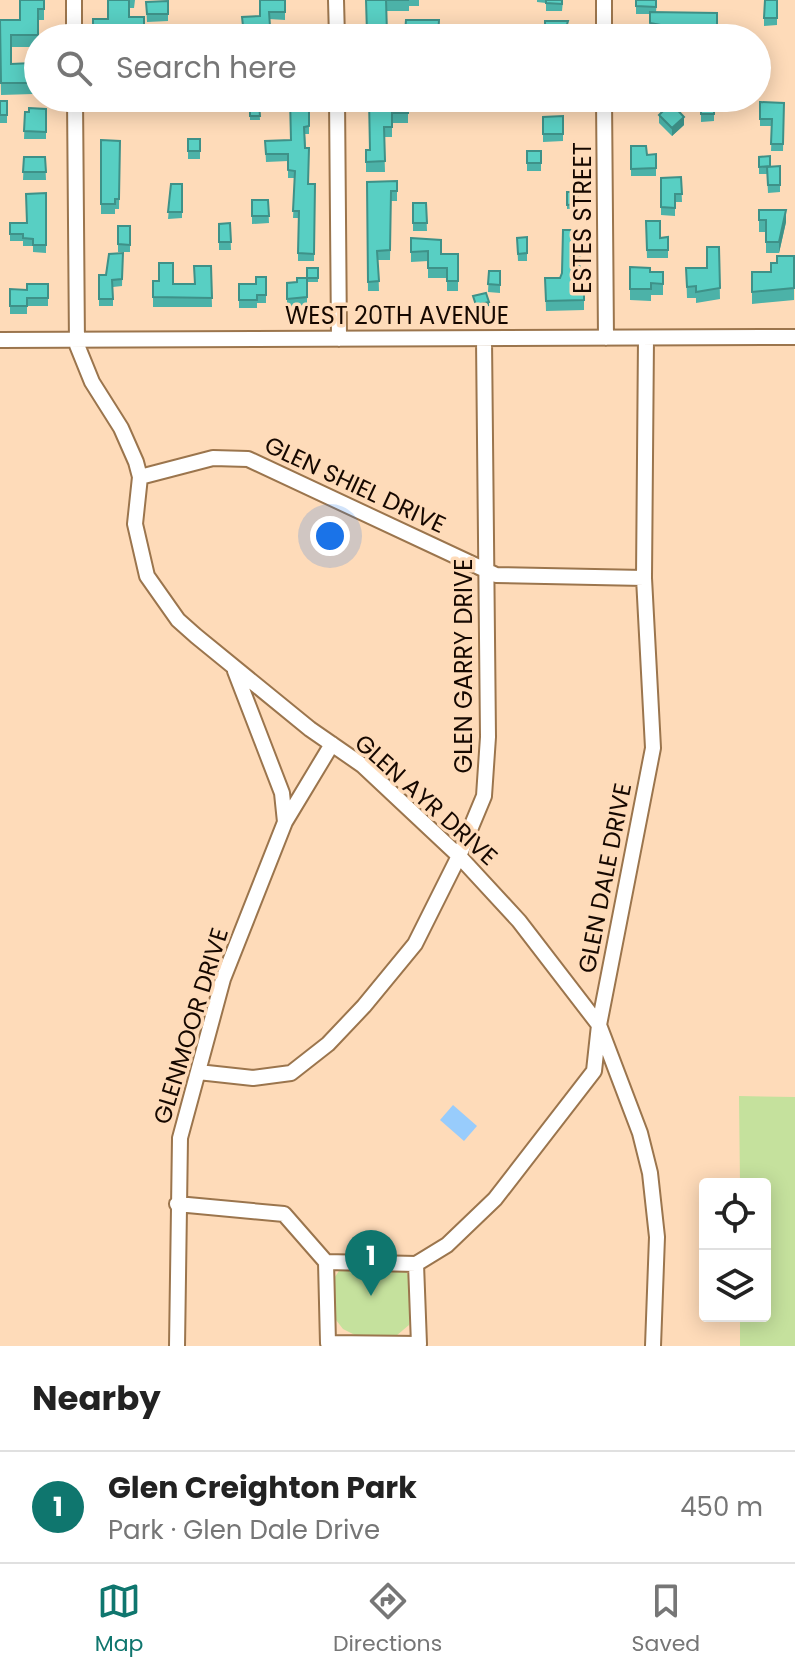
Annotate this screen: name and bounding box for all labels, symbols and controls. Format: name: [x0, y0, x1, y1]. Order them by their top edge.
search box: [24, 24, 771, 112]
icon: search: [52, 46, 96, 90]
text: Search here: [116, 46, 297, 89]
street label: ESTES STREET: [566, 142, 599, 294]
street label: WEST 20TH AVENUE: [285, 299, 509, 332]
street label: GLEN SHIEL DRIVE: [259, 428, 451, 541]
your location: [310, 516, 350, 556]
street label: GLEN GARRY DRIVE: [447, 558, 480, 774]
street label: GLEN AYR DRIVE: [348, 727, 505, 873]
street label: GLEN DALE DRIVE: [570, 780, 639, 976]
street label: GLENMOOR DRIVE: [145, 924, 236, 1128]
map controls: [699, 1178, 771, 1322]
button: locate: [699, 1178, 771, 1250]
pin: 1: [345, 1230, 397, 1296]
button: layers: [699, 1250, 771, 1322]
text: Nearby: [32, 1374, 161, 1422]
text: Glen Creighton Park: [108, 1466, 417, 1509]
text: 1: [53, 1489, 63, 1525]
text: 450 m: [680, 1489, 763, 1525]
text: Park · Glen Dale Drive: [108, 1512, 380, 1548]
tab: Map: [95, 1579, 143, 1660]
tab: Directions: [333, 1579, 442, 1660]
tab: Saved: [632, 1579, 700, 1660]

